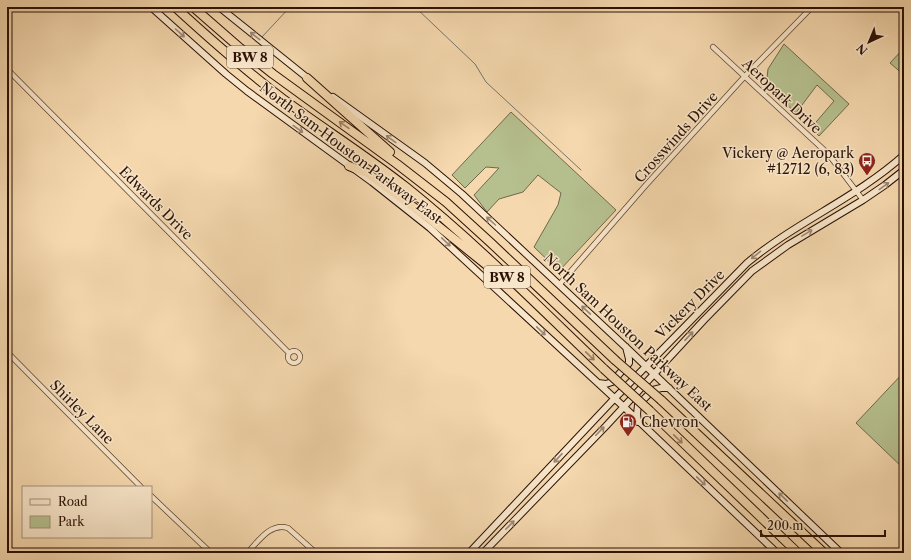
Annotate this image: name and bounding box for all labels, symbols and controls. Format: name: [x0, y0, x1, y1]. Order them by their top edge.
north arrow: [849, 22, 889, 62]
one-way arrow: [175, 28, 185, 37]
one-way arrow: [249, 32, 260, 40]
text: N: [853, 41, 870, 58]
road number: BW 8: [227, 46, 273, 68]
street label: Aeropark Drive: [738, 54, 826, 138]
street label: North Sam Houston Parkway East: [256, 78, 446, 228]
street label: Crosswinds Drive: [630, 88, 722, 186]
one-way arrow: [339, 121, 350, 130]
one-way arrow: [292, 125, 303, 133]
one-way arrow: [386, 134, 397, 143]
place label: Vickery @ Aeropark #12712 (6, 83): [721, 144, 855, 178]
bus stop icon: Vickery @ Aeropark #12712 (6, 83): [857, 151, 877, 176]
street label: Edwards Drive: [115, 162, 197, 244]
one-way arrow: [878, 182, 889, 190]
one-way arrow: [486, 216, 497, 225]
one-way arrow: [801, 229, 813, 237]
one-way arrow: [441, 238, 451, 247]
street label: North Sam Houston Parkway East: [540, 249, 716, 415]
one-way arrow: [751, 251, 761, 260]
road number: BW 8: [484, 266, 530, 288]
street label: Vickery Drive: [651, 266, 728, 343]
one-way arrow: [581, 305, 591, 315]
one-way arrow: [536, 326, 546, 336]
one-way arrow: [684, 331, 693, 341]
one-way arrow: [585, 351, 595, 361]
street label: Shirley Lane: [46, 376, 118, 448]
fuel station icon: Chevron: [618, 412, 638, 437]
place label: Chevron: [641, 413, 699, 431]
one-way arrow: [595, 426, 605, 436]
one-way arrow: [673, 434, 683, 444]
one-way arrow: [554, 452, 563, 463]
one-way arrow: [696, 476, 706, 486]
legend: [22, 486, 152, 538]
one-way arrow: [778, 492, 788, 502]
text: Road: [58, 494, 88, 509]
scale bar: [761, 512, 885, 538]
text: Park: [58, 514, 85, 529]
text: 200 m: [767, 518, 804, 533]
one-way arrow: [505, 520, 515, 530]

